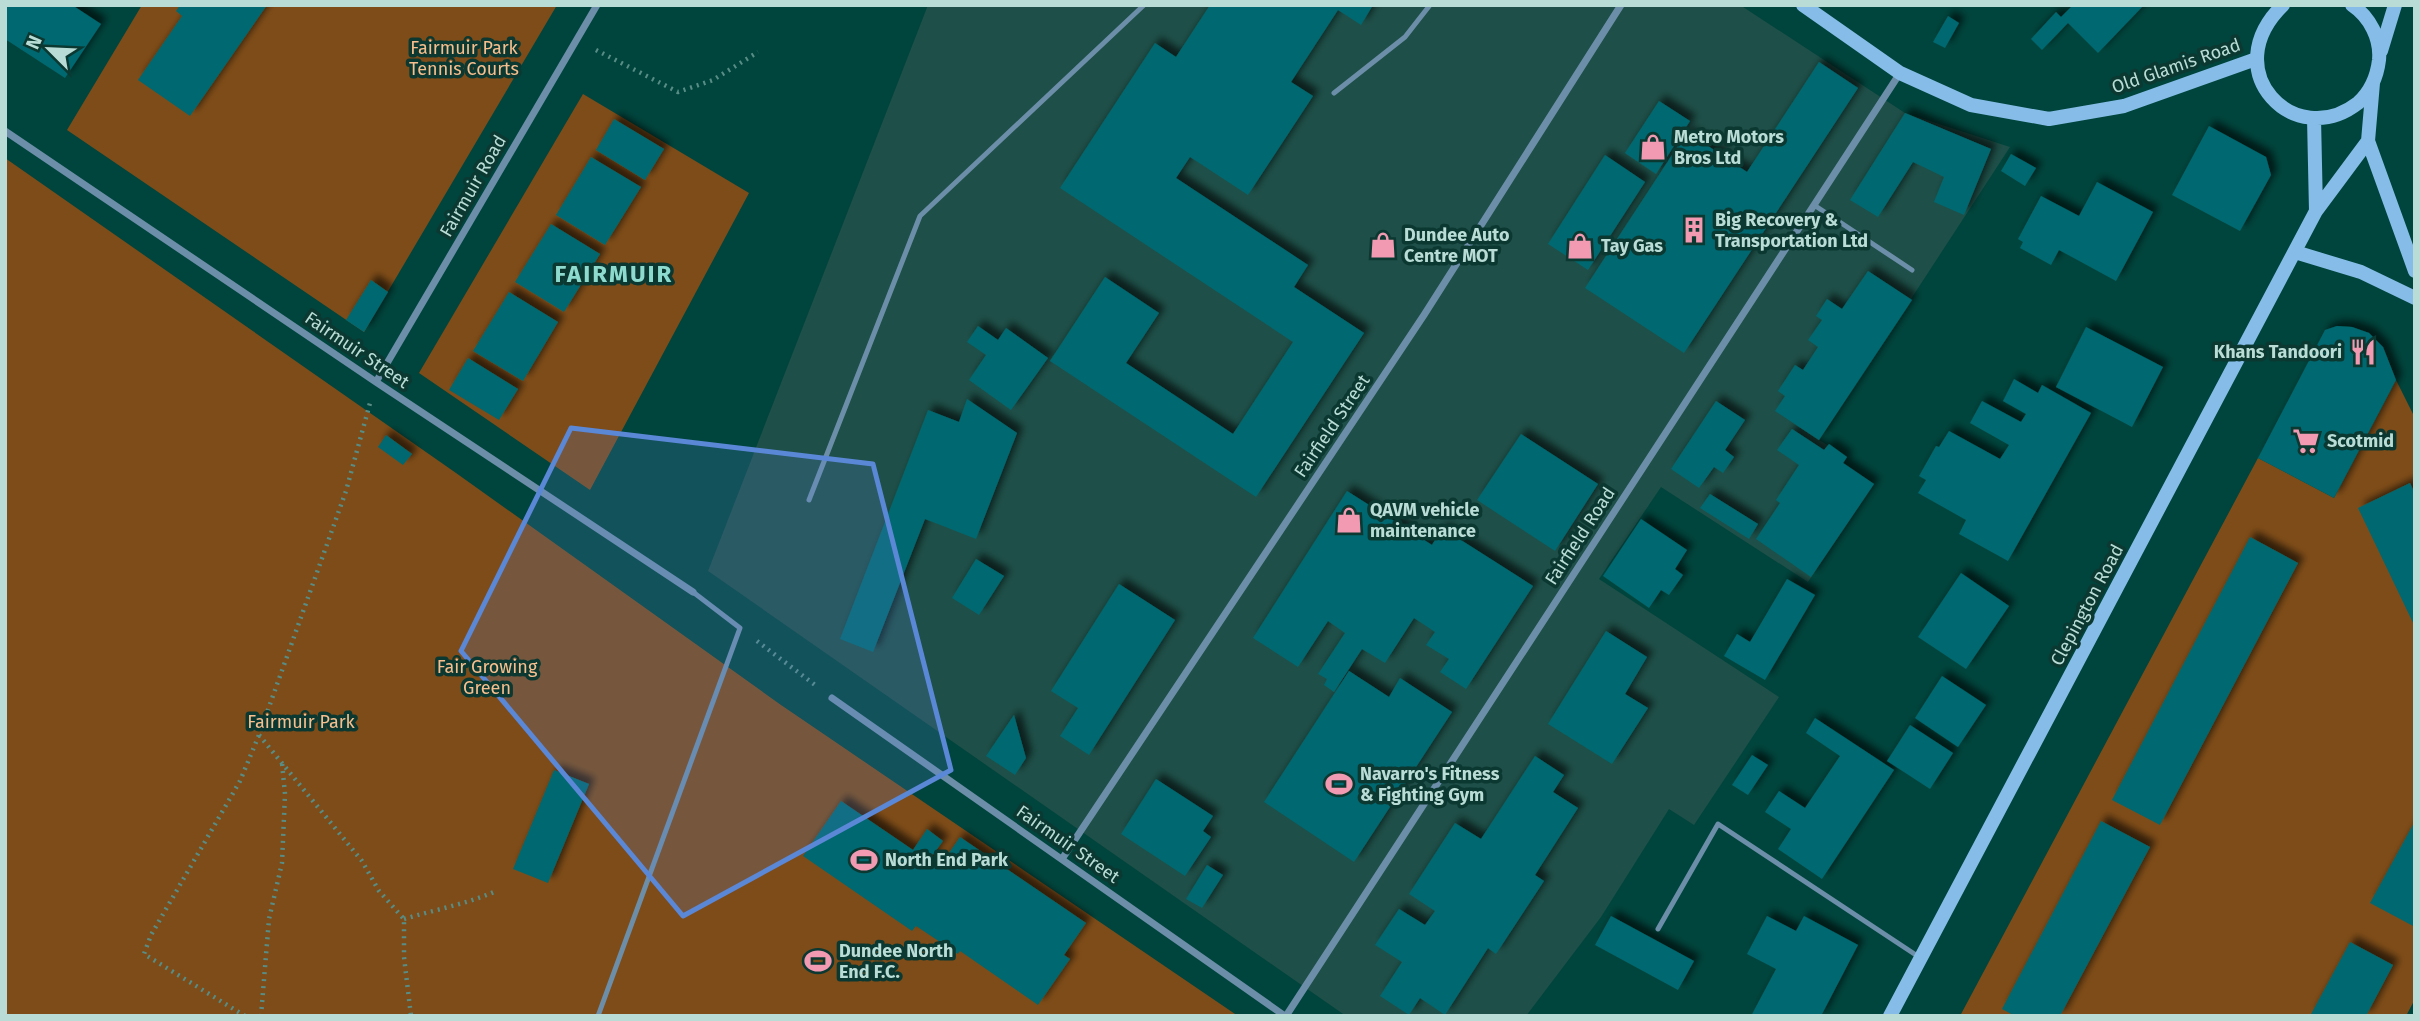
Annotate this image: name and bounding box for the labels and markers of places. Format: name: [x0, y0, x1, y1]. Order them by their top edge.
place label: Metro Motors Bros Ltd: [1674, 126, 1784, 169]
shop icon: Metro Motors Bros Ltd: [1638, 132, 1668, 162]
place label: Big Recovery & Transportation Ltd: [1715, 209, 1868, 252]
building icon: Big Recovery & Transportation Ltd: [1679, 215, 1709, 245]
place label: Dundee Auto Centre MOT: [1404, 224, 1509, 267]
shop icon: Dundee Auto Centre MOT: [1368, 230, 1398, 260]
shop icon: Tay Gas: [1565, 231, 1595, 261]
place label: Tay Gas: [1601, 235, 1663, 257]
restaurant icon: Khans Tandoori: [2348, 337, 2378, 367]
place label: Khans Tandoori: [2214, 341, 2342, 363]
supermarket icon: Scotmid: [2291, 426, 2321, 456]
place label: Scotmid: [2327, 430, 2394, 452]
place label: QAVM vehicle maintenance: [1370, 499, 1479, 542]
shop icon: QAVM vehicle maintenance: [1334, 505, 1364, 535]
place label: Navarro's Fitness & Fighting Gym: [1360, 763, 1500, 806]
sports icon: Navarro's Fitness & Fighting Gym: [1324, 769, 1354, 799]
sports icon: North End Park: [849, 845, 879, 875]
place label: North End Park: [885, 849, 1009, 871]
place label: Dundee North End F.C.: [839, 940, 953, 983]
sports icon: Dundee North End F.C.: [803, 946, 833, 976]

